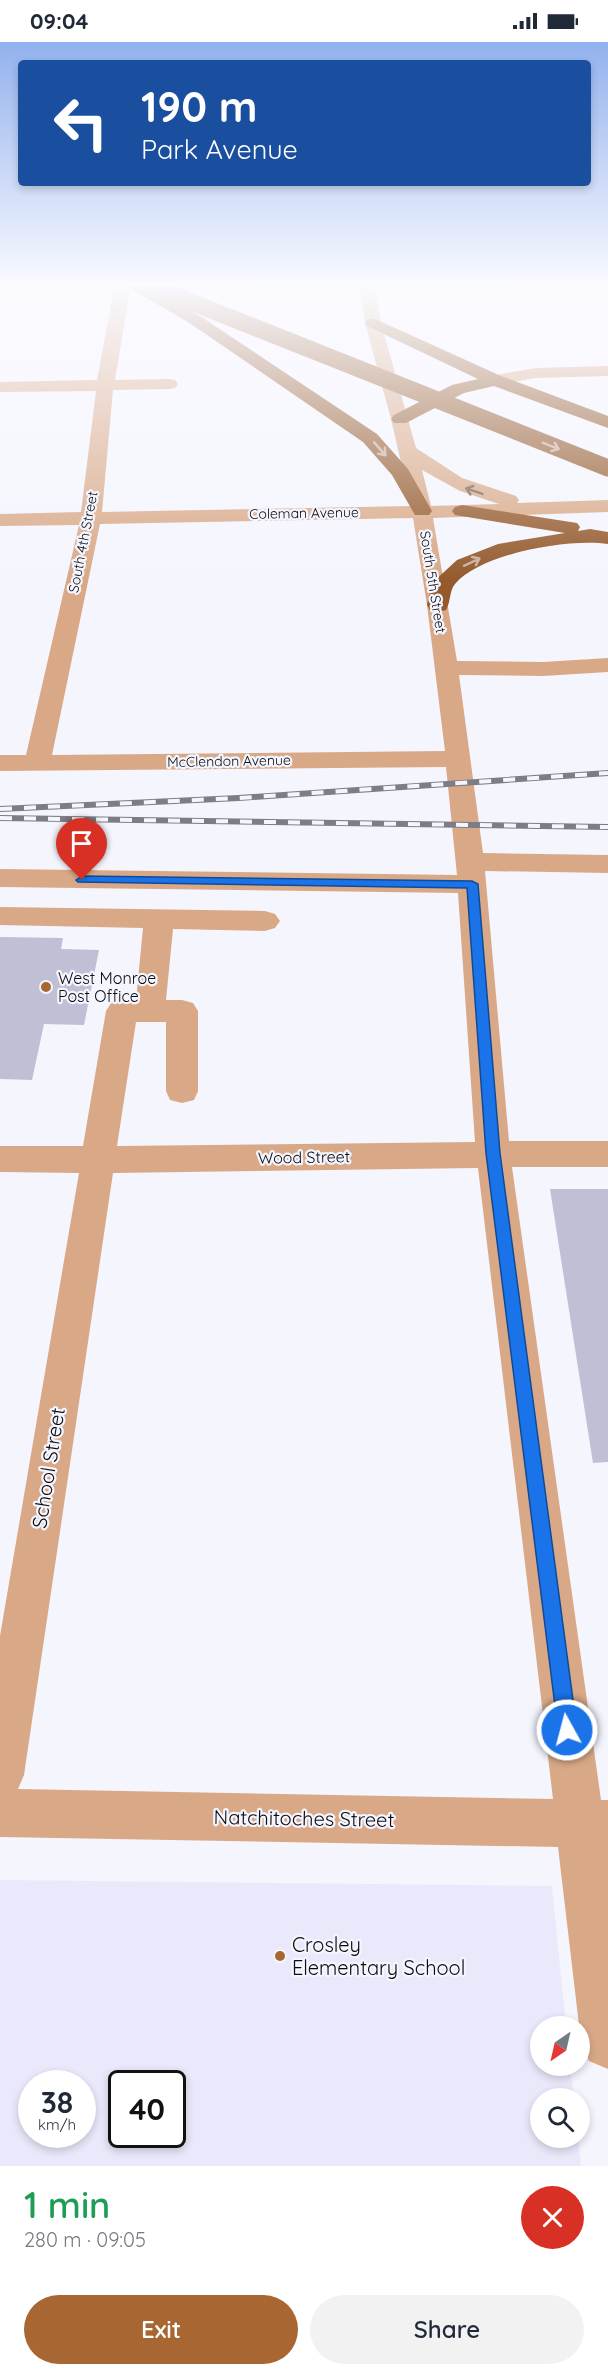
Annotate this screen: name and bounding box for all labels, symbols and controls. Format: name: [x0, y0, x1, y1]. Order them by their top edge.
text: 09:04: [30, 7, 88, 35]
text: 190 m: [141, 80, 257, 133]
icon: left: [42, 84, 120, 162]
text: Park Avenue: [141, 132, 298, 166]
one-way arrow: [373, 441, 387, 456]
one-way arrow: [541, 441, 560, 452]
one-way arrow: [466, 484, 484, 495]
street label: South 4th Street: [64, 490, 102, 594]
street label: Coleman Avenue: [249, 503, 359, 523]
street label: South 5th Street: [416, 530, 450, 635]
one-way arrow: [463, 556, 481, 568]
street label: McClendon Avenue: [167, 751, 291, 771]
pin: [56, 818, 107, 880]
icon: arrive: [65, 827, 98, 860]
place label: West Monroe Post Office: [58, 968, 156, 1006]
marker: West Monroe Post Office: [39, 980, 53, 994]
street label: Wood Street: [258, 1146, 350, 1168]
street label: School Street: [26, 1406, 70, 1530]
position arrow: [535, 1698, 599, 1762]
street label: Natchitoches Street: [213, 1804, 395, 1832]
place label: Crosley Elementary School: [292, 1932, 465, 1980]
marker: Crosley Elementary School: [273, 1949, 287, 1963]
north arrow: [530, 2016, 590, 2076]
map controls: [530, 2016, 590, 2148]
speed limit sign: 40: [108, 2070, 186, 2148]
text: 38: [41, 2083, 73, 2121]
button: search: [530, 2088, 590, 2148]
text: km/h: [38, 2115, 76, 2134]
text: 1 min: [24, 2182, 110, 2227]
button: close: [521, 2186, 584, 2249]
text: 280 m · 09:05: [24, 2227, 146, 2252]
button: Exit: [24, 2295, 298, 2364]
button: Share: [310, 2295, 584, 2364]

